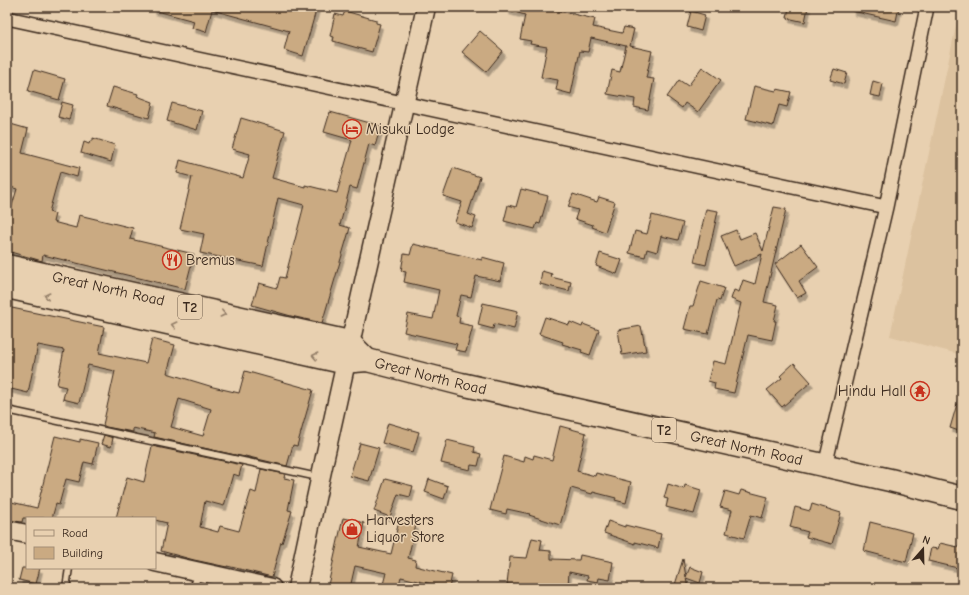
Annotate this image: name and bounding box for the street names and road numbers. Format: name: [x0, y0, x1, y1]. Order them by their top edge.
street label: Great North Road: [51, 267, 166, 310]
road number: T2: [178, 295, 202, 319]
street label: Great North Road: [373, 353, 488, 398]
road number: T2: [652, 418, 676, 442]
street label: Great North Road: [689, 427, 804, 469]

